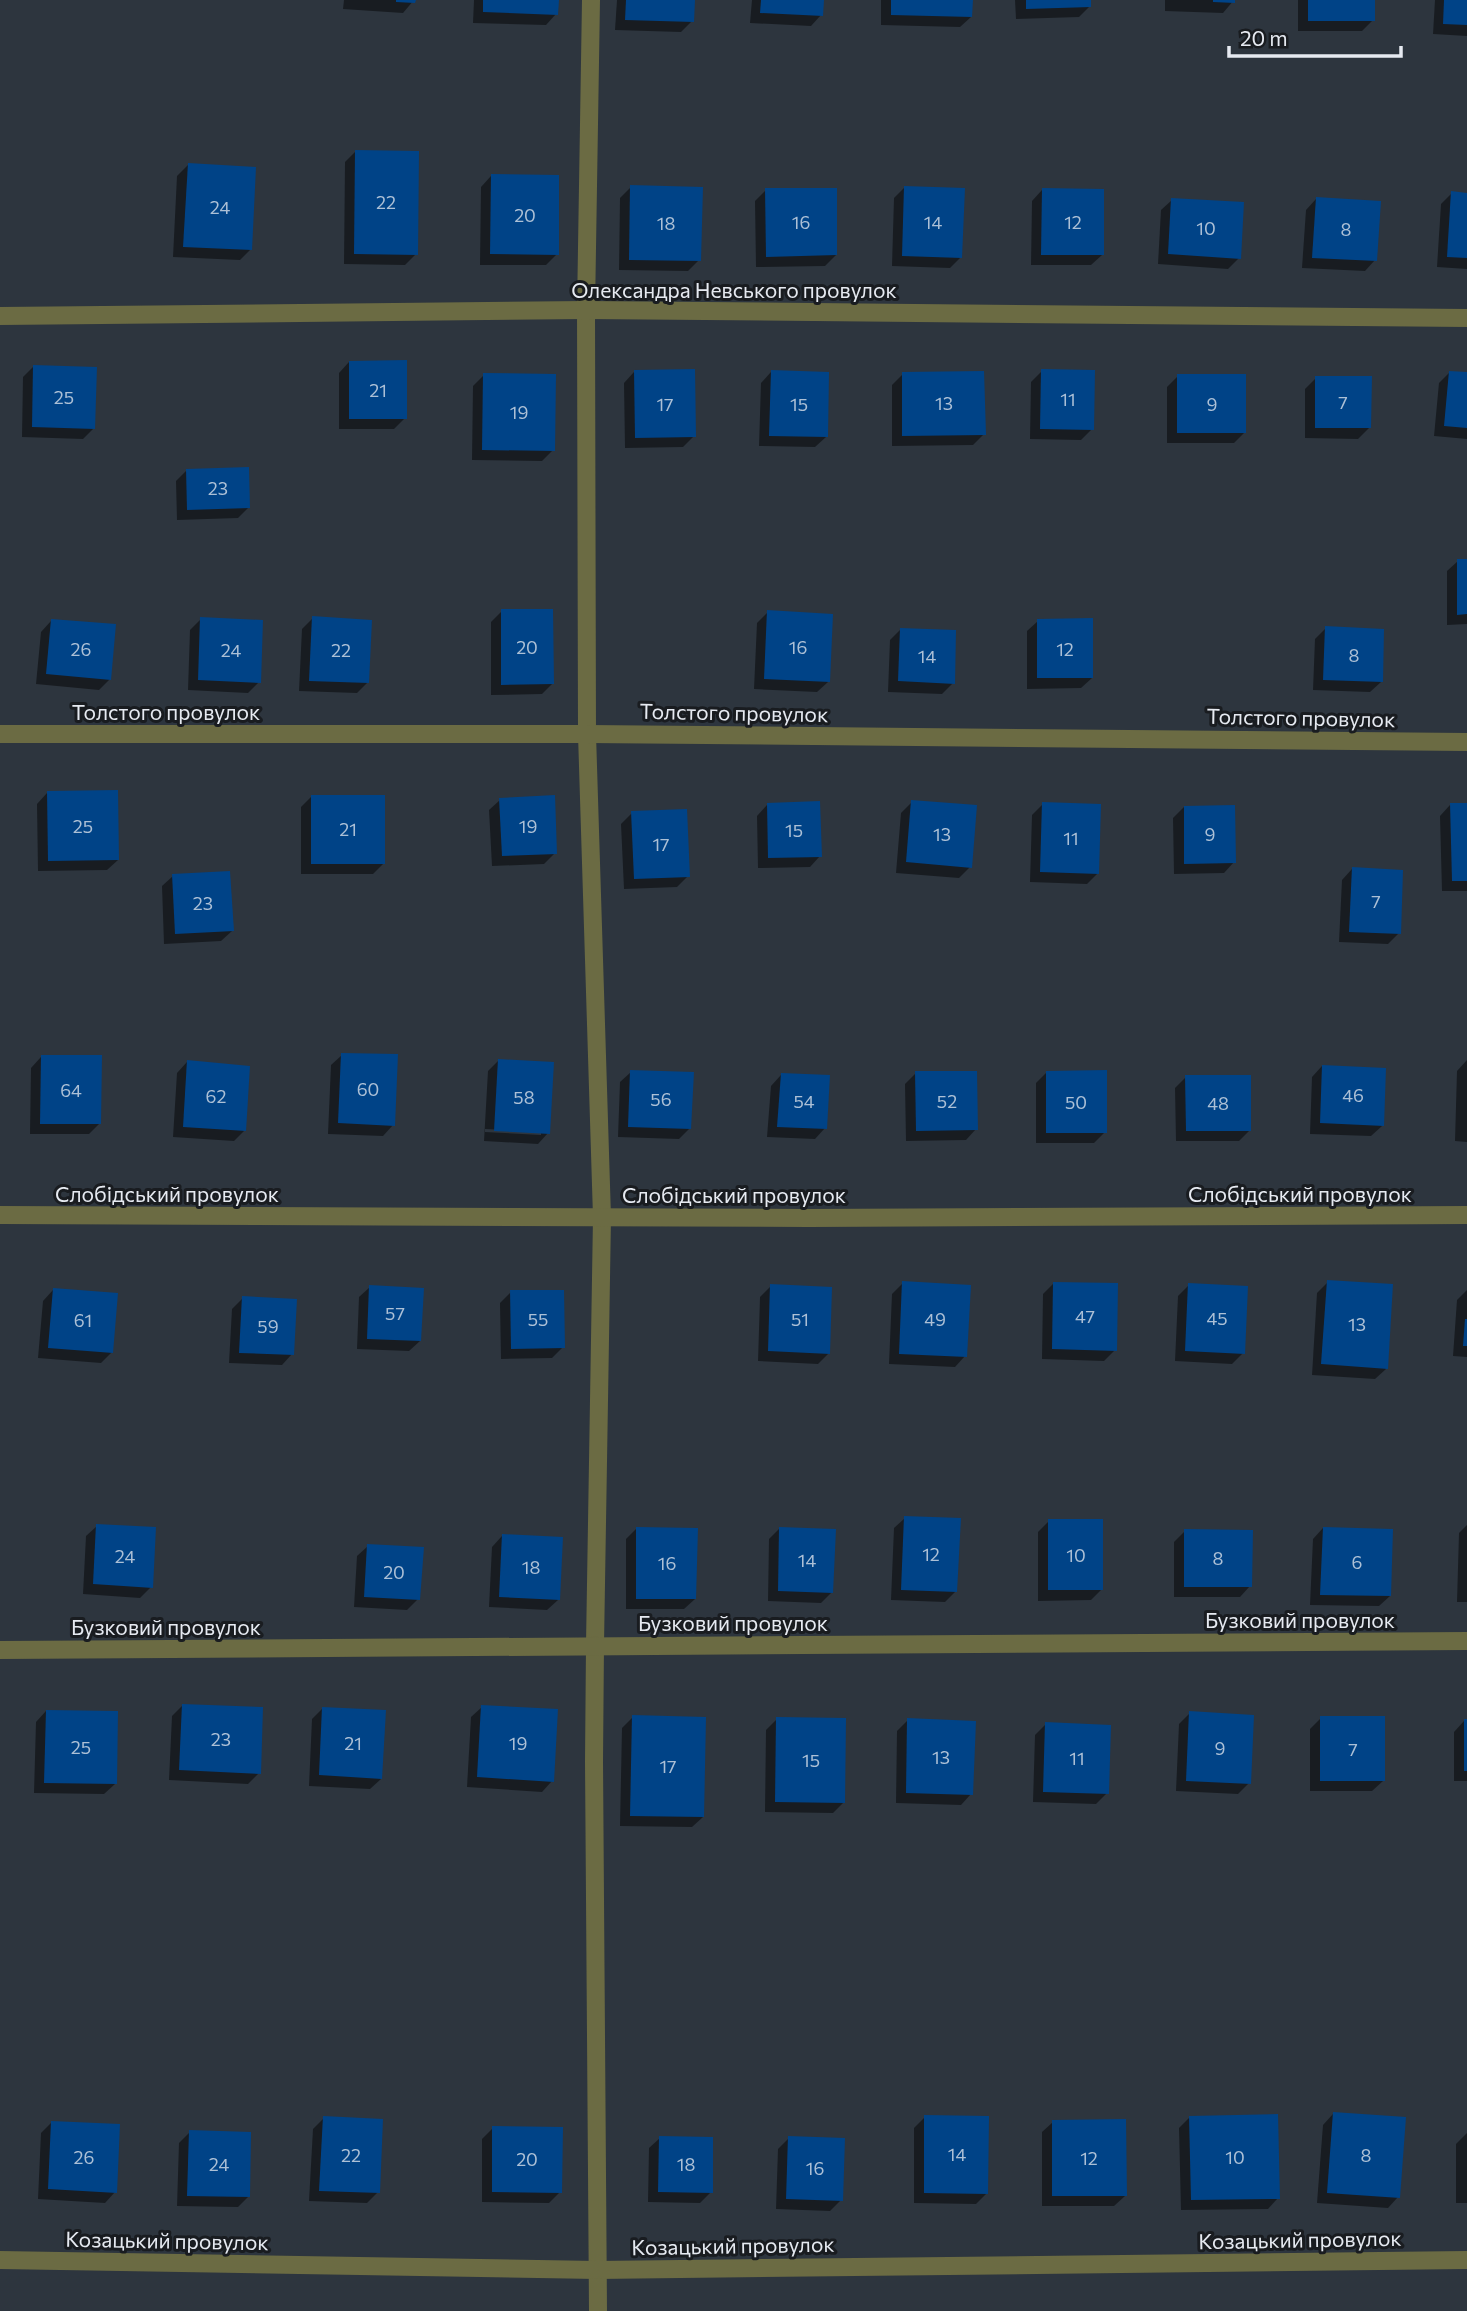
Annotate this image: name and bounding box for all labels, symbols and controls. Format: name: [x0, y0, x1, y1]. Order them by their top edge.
scale bar: [1229, 14, 1400, 58]
text: 20 m: [1240, 25, 1288, 50]
house number: 22: [376, 191, 396, 213]
house number: 24: [210, 196, 230, 218]
house number: 20: [514, 204, 536, 226]
house number: 16: [792, 211, 810, 233]
house number: 14: [924, 211, 942, 233]
house number: 12: [1064, 211, 1082, 233]
house number: 18: [657, 212, 675, 234]
house number: 10: [1196, 217, 1216, 239]
house number: 8: [1341, 218, 1352, 240]
street label: Олександра Невського провулок: [571, 277, 897, 302]
house number: 21: [369, 379, 387, 401]
house number: 25: [54, 386, 74, 408]
house number: 11: [1060, 388, 1076, 410]
house number: 7: [1338, 391, 1348, 413]
house number: 13: [935, 392, 953, 414]
house number: 17: [656, 393, 674, 415]
house number: 15: [790, 393, 808, 415]
house number: 9: [1207, 393, 1217, 415]
house number: 19: [510, 401, 528, 423]
house number: 23: [208, 477, 228, 499]
house number: 20: [516, 636, 538, 658]
house number: 16: [789, 636, 807, 658]
house number: 26: [71, 638, 91, 660]
house number: 12: [1056, 638, 1074, 660]
house number: 24: [221, 639, 241, 661]
house number: 22: [331, 639, 351, 661]
house number: 8: [1349, 644, 1360, 666]
house number: 14: [918, 645, 936, 667]
street label: Толстого провулок: [639, 698, 829, 726]
street label: Толстого провулок: [72, 699, 260, 724]
street label: Толстого провулок: [1206, 703, 1396, 731]
house number: 25: [73, 815, 93, 837]
house number: 19: [519, 815, 537, 837]
house number: 21: [339, 818, 357, 840]
house number: 15: [785, 819, 803, 841]
house number: 13: [933, 823, 951, 845]
house number: 9: [1205, 823, 1215, 845]
house number: 11: [1063, 827, 1079, 849]
house number: 17: [652, 833, 670, 855]
house number: 7: [1371, 890, 1381, 912]
house number: 23: [193, 892, 213, 914]
house number: 60: [357, 1078, 379, 1100]
house number: 64: [60, 1079, 82, 1101]
house number: 46: [1342, 1084, 1364, 1106]
house number: 62: [206, 1085, 226, 1107]
house number: 58: [513, 1086, 535, 1108]
house number: 56: [650, 1088, 672, 1110]
house number: 54: [793, 1090, 815, 1112]
house number: 52: [937, 1090, 957, 1112]
house number: 50: [1065, 1091, 1087, 1113]
house number: 48: [1207, 1092, 1229, 1114]
street label: Слобідський провулок: [55, 1181, 279, 1206]
street label: Слобідський провулок: [1188, 1181, 1412, 1206]
street label: Слобідський провулок: [622, 1182, 846, 1207]
house number: 57: [385, 1302, 405, 1324]
house number: 47: [1075, 1305, 1095, 1327]
house number: 45: [1206, 1307, 1228, 1329]
house number: 55: [528, 1308, 548, 1330]
house number: 51: [791, 1308, 809, 1330]
house number: 49: [924, 1308, 946, 1330]
house number: 61: [74, 1309, 92, 1331]
house number: 13: [1348, 1313, 1366, 1335]
house number: 59: [257, 1315, 279, 1337]
house number: 12: [922, 1543, 940, 1565]
house number: 10: [1066, 1544, 1086, 1566]
house number: 24: [115, 1545, 135, 1567]
house number: 8: [1213, 1547, 1224, 1569]
house number: 14: [798, 1549, 816, 1571]
house number: 6: [1352, 1551, 1362, 1573]
house number: 16: [658, 1552, 676, 1574]
house number: 18: [522, 1556, 540, 1578]
house number: 20: [383, 1561, 405, 1583]
street label: Бузковий провулок: [1205, 1607, 1395, 1632]
street label: Бузковий провулок: [638, 1610, 828, 1635]
street label: Бузковий провулок: [71, 1614, 261, 1639]
house number: 23: [211, 1728, 231, 1750]
house number: 21: [344, 1732, 362, 1754]
house number: 19: [509, 1732, 527, 1754]
house number: 25: [71, 1736, 91, 1758]
house number: 9: [1215, 1737, 1225, 1759]
house number: 7: [1348, 1738, 1358, 1760]
house number: 13: [932, 1746, 950, 1768]
house number: 11: [1069, 1747, 1085, 1769]
house number: 15: [802, 1749, 820, 1771]
house number: 17: [659, 1755, 677, 1777]
house number: 14: [948, 2143, 966, 2165]
house number: 22: [341, 2144, 361, 2166]
house number: 8: [1361, 2144, 1372, 2166]
house number: 26: [74, 2146, 94, 2168]
house number: 10: [1225, 2146, 1245, 2168]
house number: 12: [1080, 2147, 1098, 2169]
house number: 20: [516, 2148, 538, 2170]
house number: 24: [209, 2153, 229, 2175]
house number: 18: [677, 2153, 695, 2175]
house number: 16: [806, 2157, 824, 2179]
street label: Козацький провулок: [1198, 2225, 1402, 2253]
street label: Козацький провулок: [65, 2226, 269, 2254]
street label: Козацький провулок: [631, 2231, 835, 2259]

